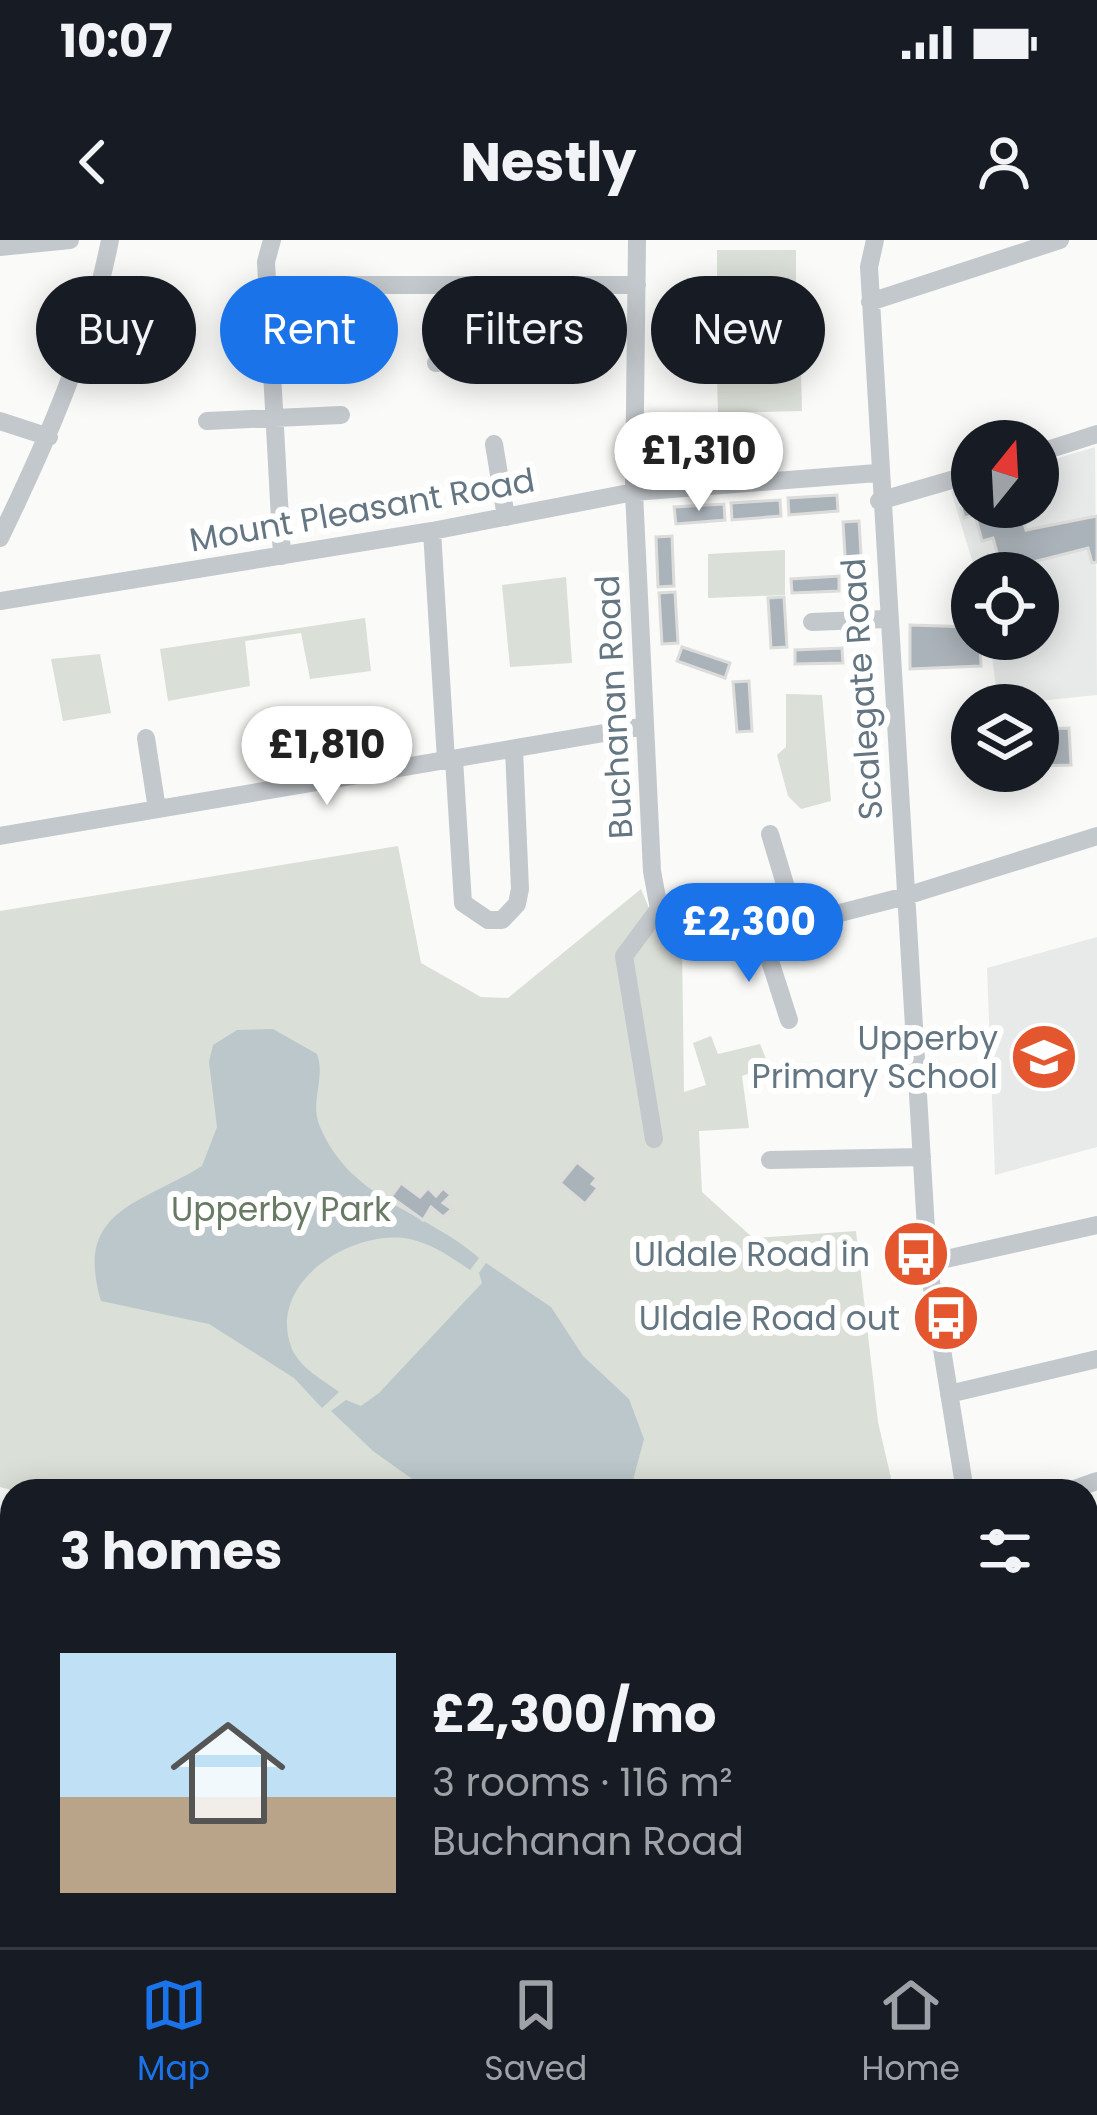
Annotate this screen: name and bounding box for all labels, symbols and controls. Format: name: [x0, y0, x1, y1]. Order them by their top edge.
text: 10:07: [60, 10, 172, 73]
text: Nestly: [461, 124, 637, 200]
icon: back: [60, 129, 126, 195]
icon: person: [971, 129, 1037, 195]
chip: Buy: [36, 276, 196, 384]
chip: Rent: [220, 276, 398, 384]
chip: Filters: [422, 276, 627, 384]
chip: New: [651, 276, 825, 384]
pin: £1,310: [601, 412, 797, 514]
north arrow: [951, 420, 1059, 528]
map controls: [951, 420, 1059, 792]
text: £1,310: [641, 423, 757, 478]
street label: Mount Pleasant Road: [186, 456, 538, 564]
button: locate: [951, 552, 1059, 660]
street label: Scalegate Road: [829, 557, 895, 821]
street label: Buchanan Road: [584, 574, 644, 840]
button: layers: [951, 684, 1059, 792]
pin: £1,810: [229, 706, 425, 808]
text: £1,810: [268, 717, 386, 772]
pin: £2,300: [651, 883, 847, 985]
text: £2,300: [682, 894, 816, 949]
place label: Upperby Primary School: [752, 1015, 998, 1100]
school or university icon: Upperby Primary School: [1009, 1022, 1079, 1092]
park label: Upperby Park: [171, 1186, 391, 1233]
bus stop icon: Uldale Road in: [881, 1219, 951, 1289]
place label: Uldale Road in: [634, 1231, 870, 1278]
bus stop icon: Uldale Road out: [911, 1283, 981, 1353]
place label: Uldale Road out: [639, 1295, 900, 1342]
text: 3 homes: [60, 1515, 282, 1587]
icon: filters: [972, 1518, 1038, 1584]
text: £2,300/mo: [432, 1678, 717, 1750]
icon: home: [156, 1701, 300, 1845]
text: 3 rooms · 116 m²: [432, 1755, 733, 1810]
text: Buchanan Road: [432, 1814, 744, 1869]
tab: Map: [137, 1972, 210, 2094]
tab: Saved: [484, 1972, 587, 2094]
tab: Home: [861, 1972, 960, 2094]

